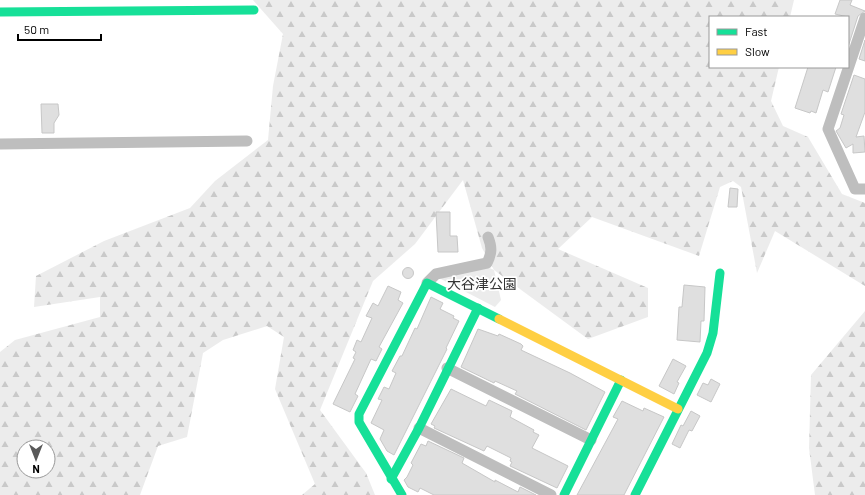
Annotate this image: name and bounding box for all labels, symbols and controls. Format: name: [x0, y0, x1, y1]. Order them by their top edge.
scale bar: [18, 16, 101, 42]
legend: [709, 16, 849, 68]
text: 50 m: [24, 22, 49, 36]
text: Fast: [745, 24, 768, 38]
text: Slow: [745, 44, 770, 58]
park label: 大谷津公園: [447, 275, 517, 292]
north arrow: [16, 439, 56, 479]
text: N: [32, 463, 40, 476]

